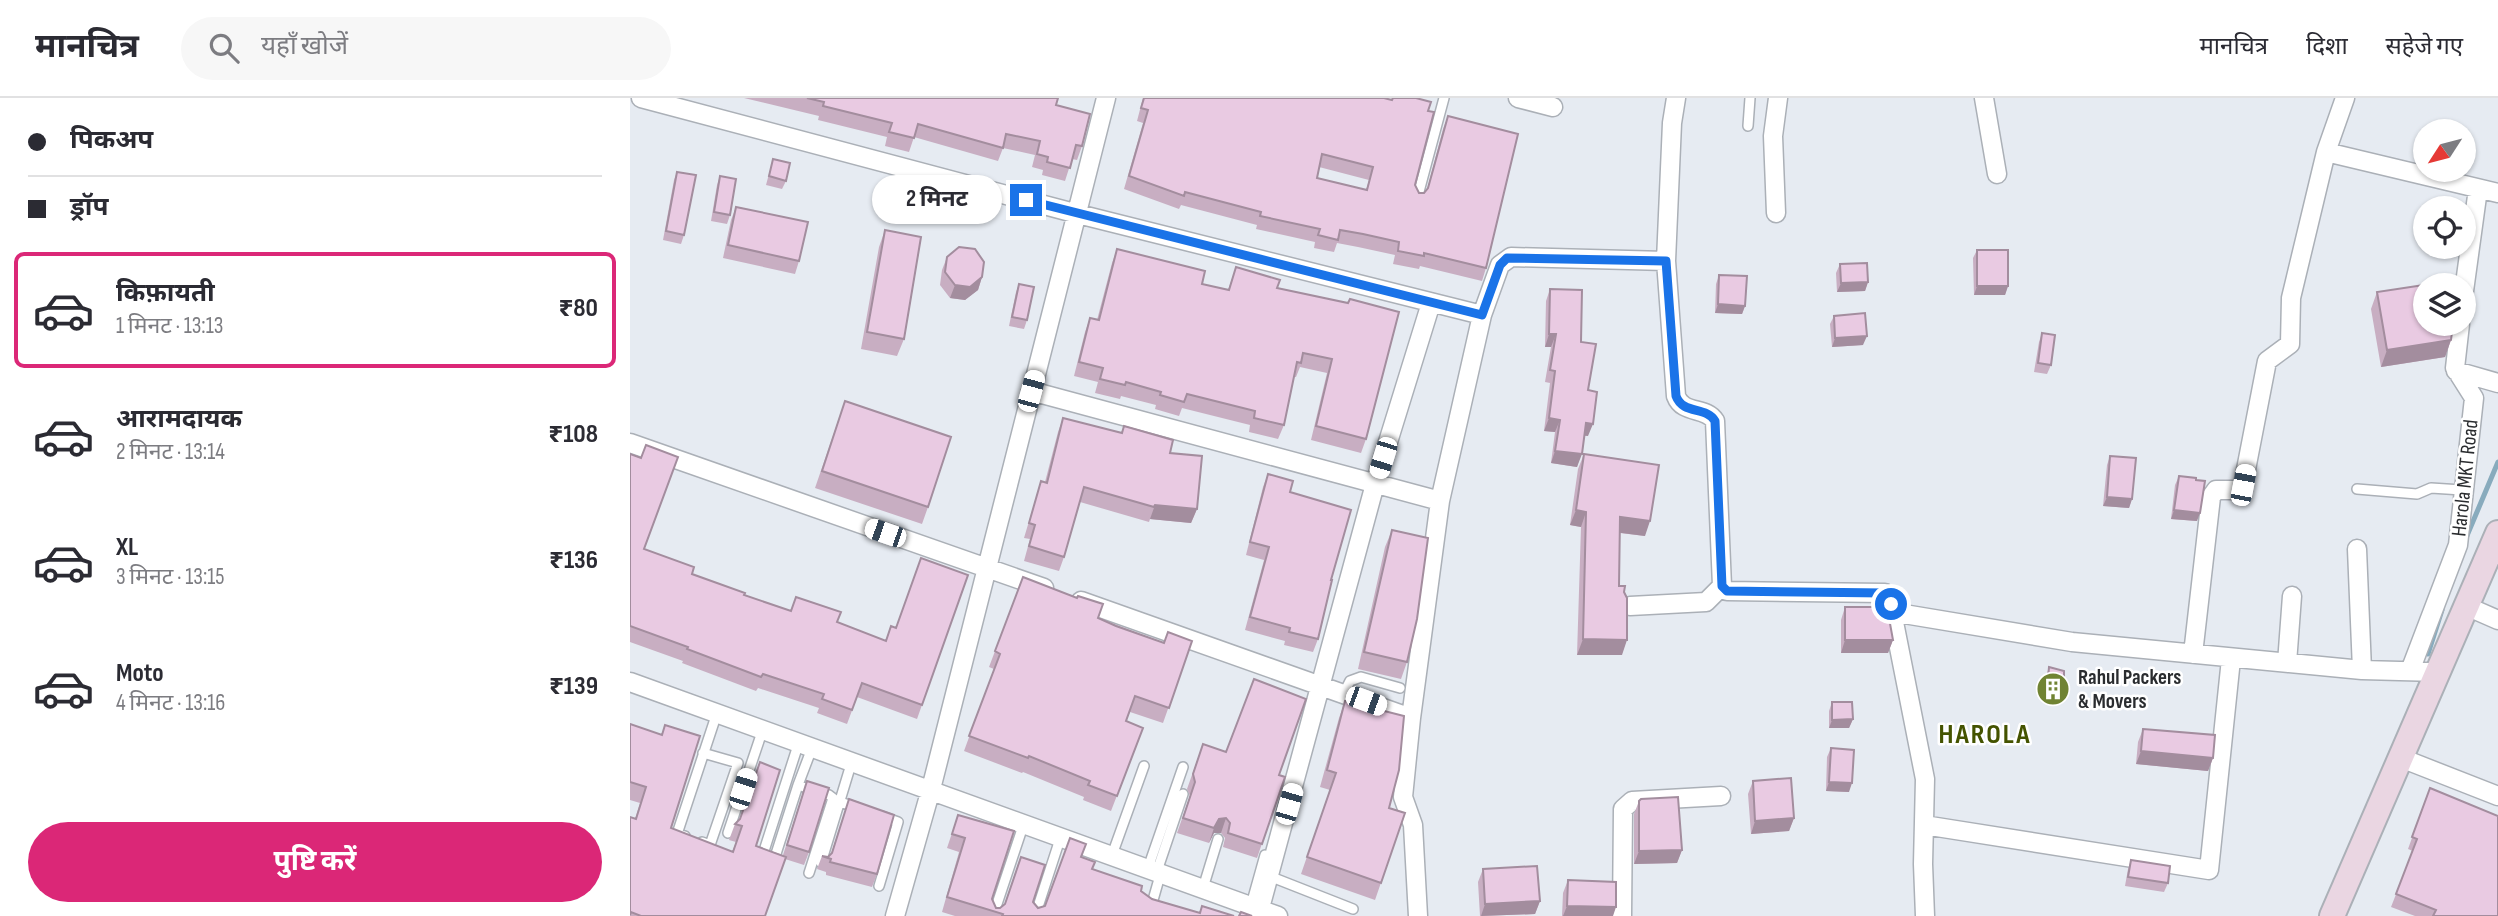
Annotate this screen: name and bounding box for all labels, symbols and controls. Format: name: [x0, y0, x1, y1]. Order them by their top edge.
search box: [181, 17, 671, 80]
text: मानचित्र: [35, 27, 139, 67]
icon: search: [205, 29, 243, 67]
text: यहाँ खोजें: [261, 31, 348, 62]
text: मानचित्र: [2200, 32, 2268, 61]
text: दिशा: [2306, 32, 2348, 61]
text: सहेजे गए: [2386, 32, 2463, 61]
north arrow: [2413, 119, 2476, 182]
map controls: [2413, 119, 2476, 336]
text: पिकअप: [70, 125, 153, 156]
callout: 2 मिनट: [872, 176, 1002, 224]
route end: [1010, 184, 1042, 216]
text: 2 मिनट: [906, 185, 968, 213]
text: ड्रॉप: [70, 192, 108, 223]
button: locate: [2413, 196, 2476, 259]
button: layers: [2413, 273, 2476, 336]
text: किफ़ायती: [116, 278, 215, 309]
icon: car: [32, 279, 95, 342]
text: ₹80: [558, 293, 598, 324]
text: 1 मिनट · 13:13: [116, 312, 223, 340]
car: [1016, 368, 1047, 414]
text: आरामदायक: [116, 404, 242, 435]
icon: car: [32, 405, 95, 468]
street label: Harola MKT Road: [2446, 418, 2484, 538]
text: ₹108: [548, 419, 598, 450]
car: [1367, 435, 1400, 481]
text: 2 मिनट · 13:14: [116, 438, 225, 466]
car: [2229, 462, 2258, 508]
car: [862, 516, 909, 550]
icon: car: [32, 531, 95, 594]
text: XL: [116, 532, 138, 563]
text: ₹136: [549, 545, 598, 576]
text: 3 मिनट · 13:15: [116, 563, 225, 591]
route start: [1875, 588, 1907, 620]
icon: car: [32, 657, 95, 720]
text: Moto: [116, 658, 164, 689]
place label: Rahul Packers & Movers: [2078, 665, 2181, 714]
building icon: Rahul Packers & Movers: [2034, 670, 2072, 708]
text: ₹139: [549, 671, 598, 702]
car: [1343, 684, 1390, 718]
text: 4 मिनट · 13:16: [116, 689, 225, 717]
district label: HAROLA: [1939, 718, 2031, 751]
car: [727, 766, 760, 812]
car: [1274, 781, 1305, 827]
button: पुष्टि करें: [28, 822, 602, 902]

